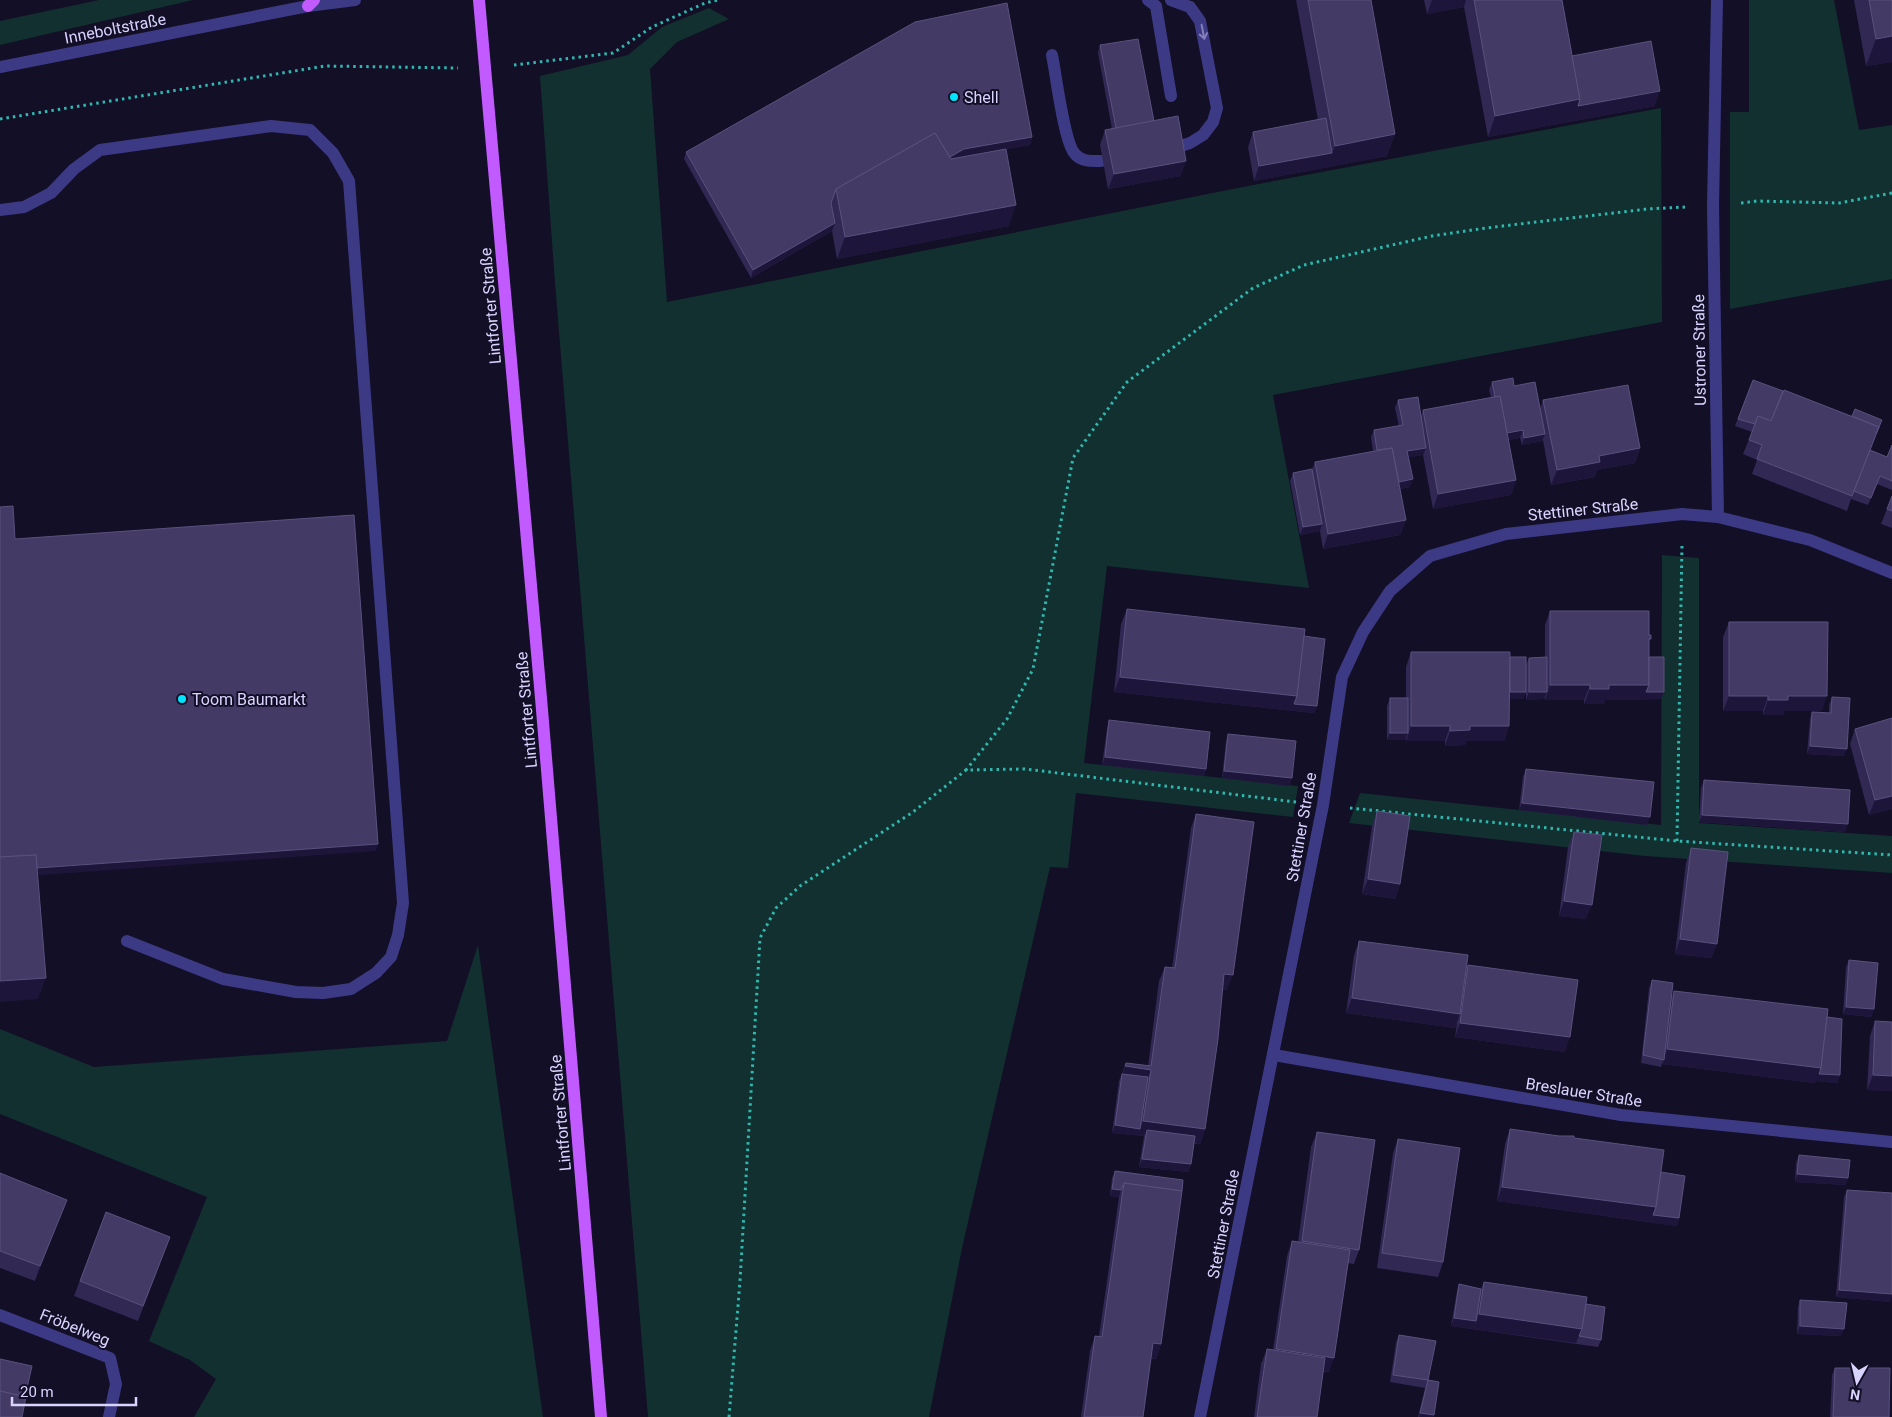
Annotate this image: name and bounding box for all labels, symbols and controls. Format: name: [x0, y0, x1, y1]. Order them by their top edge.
street label: Inneboltstraße: [63, 9, 167, 48]
one-way arrow: [1198, 24, 1208, 40]
place label: Shell: [964, 88, 999, 107]
marker: Shell: [948, 91, 960, 103]
street label: Lintforter Straße: [476, 247, 505, 365]
street label: Ustroner Straße: [1689, 294, 1710, 406]
street label: Stettiner Straße: [1527, 494, 1639, 525]
street label: Lintforter Straße: [512, 651, 541, 769]
place label: Toom Baumarkt: [192, 690, 306, 709]
marker: Toom Baumarkt: [176, 693, 188, 705]
street label: Stettiner Straße: [1283, 771, 1320, 883]
street label: Lintforter Straße: [546, 1054, 575, 1172]
street label: Breslauer Straße: [1524, 1074, 1644, 1111]
street label: Stettiner Straße: [1204, 1168, 1243, 1280]
street label: Fröbelweg: [37, 1305, 113, 1350]
north arrow: [1832, 1357, 1882, 1407]
scale bar: [12, 1374, 136, 1406]
text: 20 m: [20, 1383, 54, 1401]
text: N: [1849, 1386, 1861, 1403]

